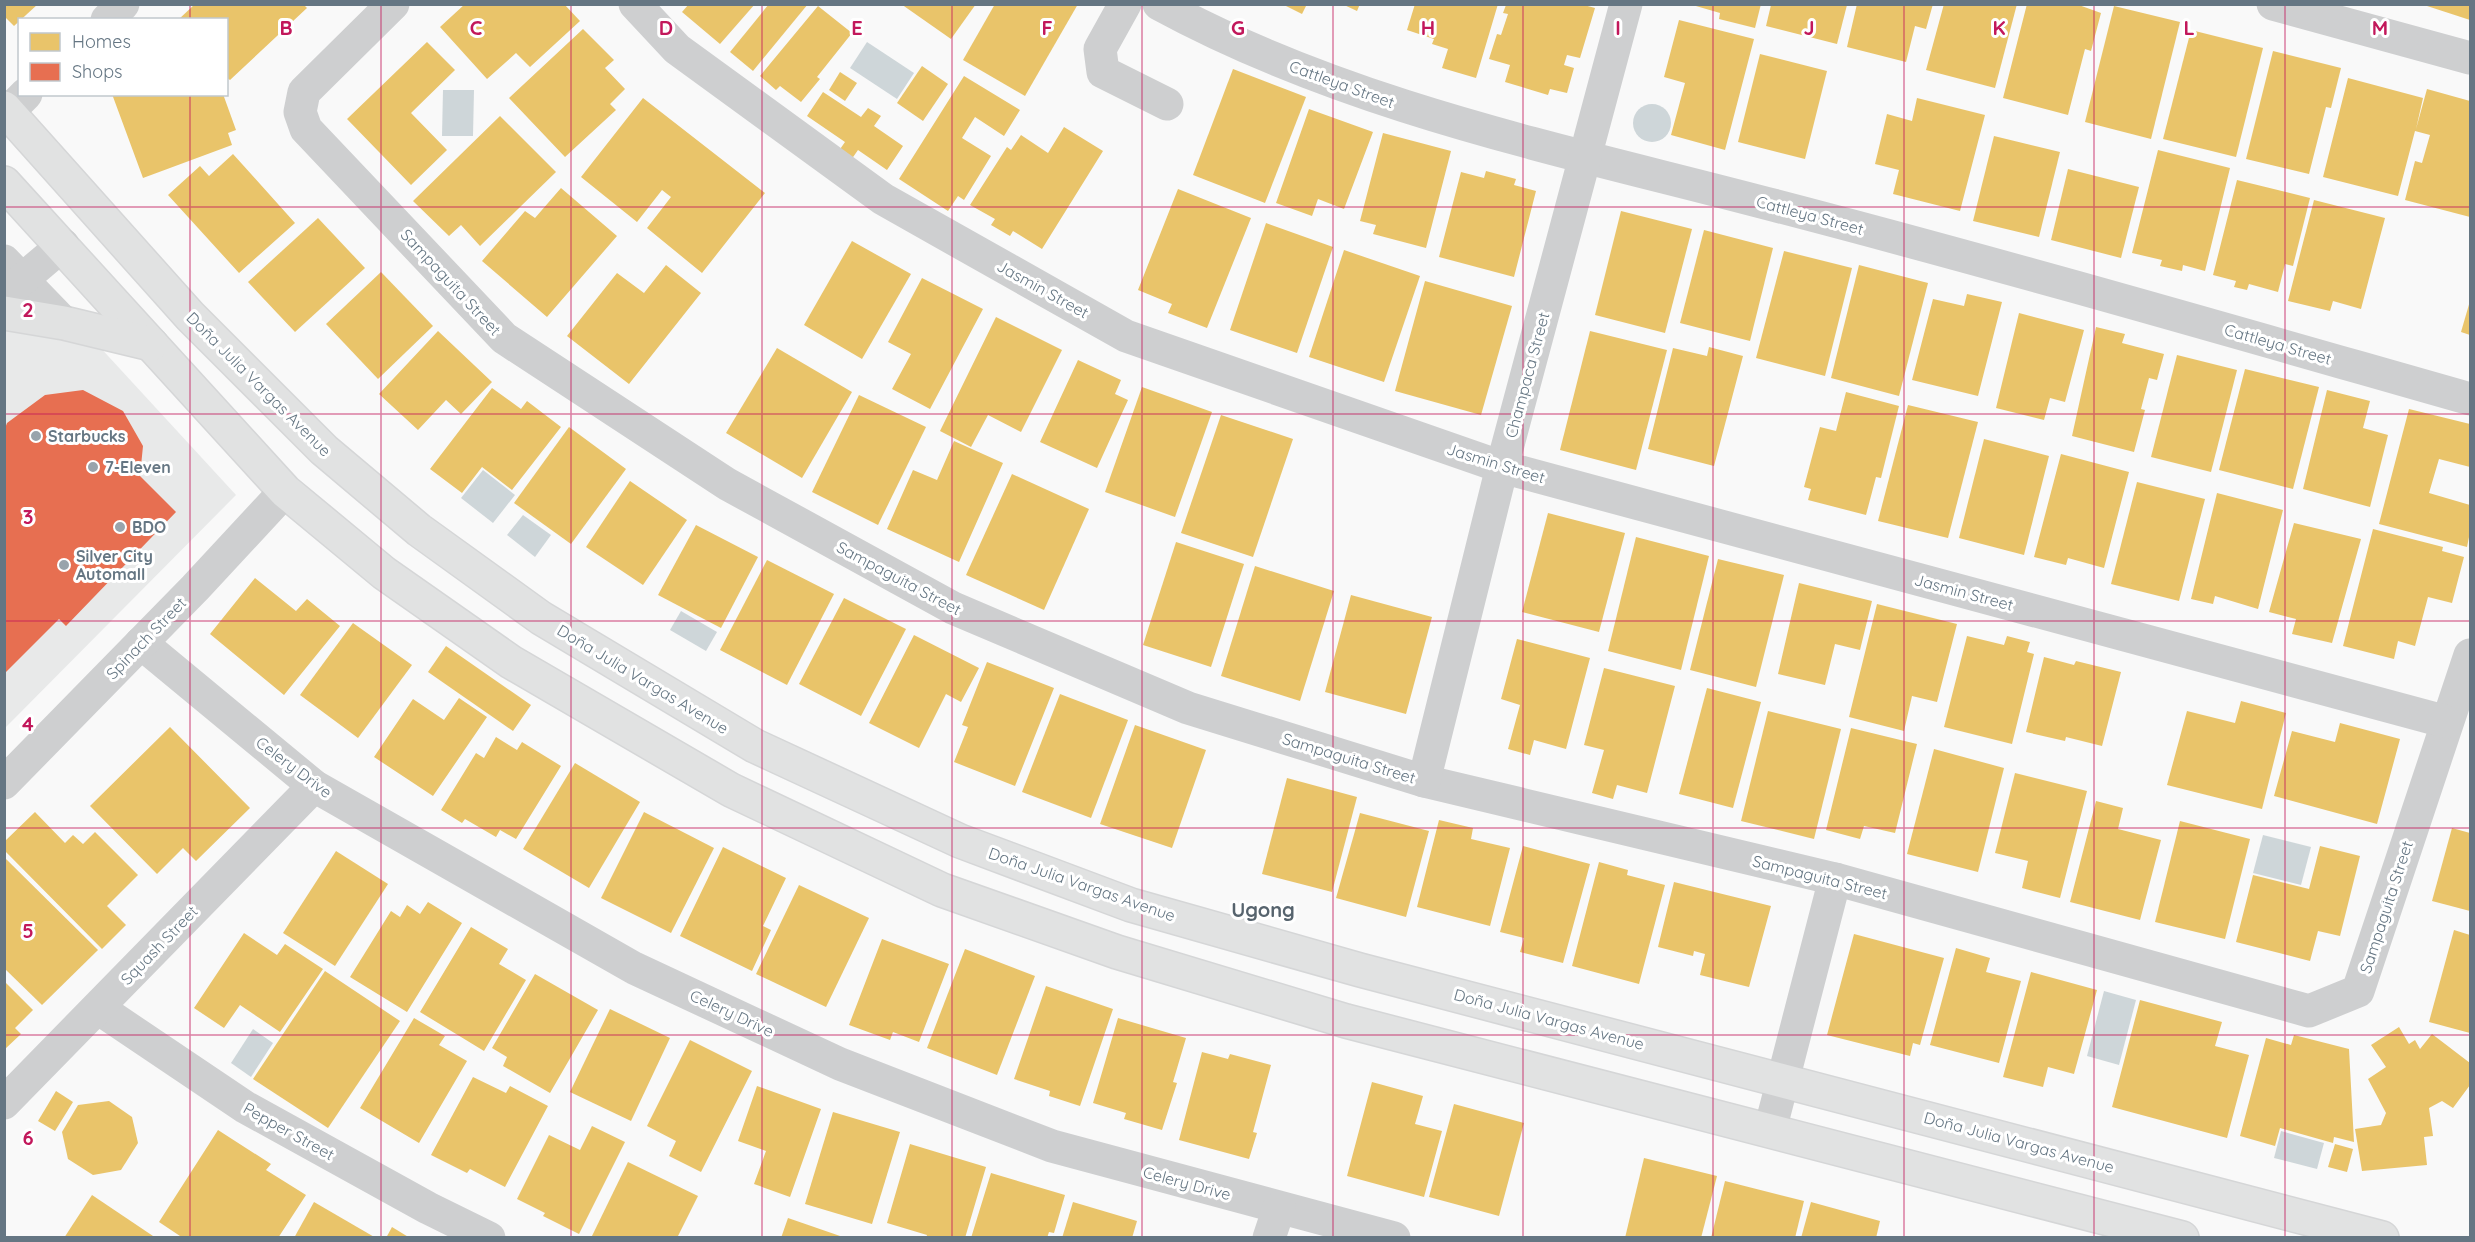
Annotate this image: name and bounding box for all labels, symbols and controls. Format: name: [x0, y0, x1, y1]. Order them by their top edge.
text: B: [279, 15, 293, 40]
text: C: [470, 15, 483, 40]
text: D: [659, 15, 673, 40]
text: E: [851, 15, 863, 40]
text: F: [1041, 15, 1053, 40]
text: G: [1231, 15, 1245, 40]
text: H: [1421, 15, 1435, 40]
text: I: [1615, 15, 1621, 40]
text: J: [1803, 15, 1815, 40]
text: K: [1992, 15, 2006, 40]
text: L: [2183, 15, 2195, 40]
text: M: [2372, 15, 2388, 40]
legend: [18, 18, 228, 96]
text: Homes: [72, 30, 131, 53]
street label: Cattleya Street: [1287, 56, 1397, 112]
text: Shops: [72, 60, 123, 83]
street label: Cattleya Street: [1754, 191, 1866, 239]
street label: Sampaguita Street: [397, 225, 505, 339]
street label: Jasmin Street: [994, 256, 1092, 322]
text: 2: [22, 297, 34, 322]
street label: Doña Julia Vargas Avenue: [183, 308, 335, 460]
street label: Champaca Street: [1501, 310, 1553, 440]
street label: Cattleya Street: [2222, 319, 2334, 369]
place label: Starbucks: [48, 426, 126, 446]
marker: Starbucks: [29, 429, 43, 443]
street label: Jasmin Street: [1444, 439, 1548, 487]
place label: 7-Eleven: [105, 457, 171, 477]
marker: 7-Eleven: [86, 460, 100, 474]
text: 3: [23, 504, 33, 529]
place label: BDO: [132, 517, 166, 537]
marker: BDO: [113, 520, 127, 534]
street label: Sampaguita Street: [833, 537, 965, 619]
place label: Silver City Automall: [76, 546, 153, 584]
marker: Silver City Automall: [57, 558, 71, 572]
street label: Jasmin Street: [1912, 569, 2016, 615]
street label: Spinach Street: [102, 593, 190, 683]
street label: Doña Julia Vargas Avenue: [554, 620, 732, 738]
text: 4: [22, 711, 34, 736]
street label: Sampaguita Street: [1280, 728, 1418, 788]
street label: Celery Drive: [252, 732, 336, 802]
street label: Sampaguita Street: [2355, 838, 2417, 976]
street label: Doña Julia Vargas Avenue: [986, 843, 1178, 925]
street label: Sampaguita Street: [1750, 851, 1890, 903]
district label: Ugong: [1231, 897, 1295, 922]
street label: Squash Street: [116, 901, 202, 989]
text: 5: [22, 918, 34, 943]
street label: Doña Julia Vargas Avenue: [1452, 984, 1646, 1054]
street label: Celery Drive: [687, 985, 777, 1041]
street label: Pepper Street: [240, 1098, 338, 1164]
street label: Doña Julia Vargas Avenue: [1922, 1107, 2116, 1177]
text: 6: [22, 1125, 34, 1150]
street label: Celery Drive: [1141, 1162, 1233, 1204]

